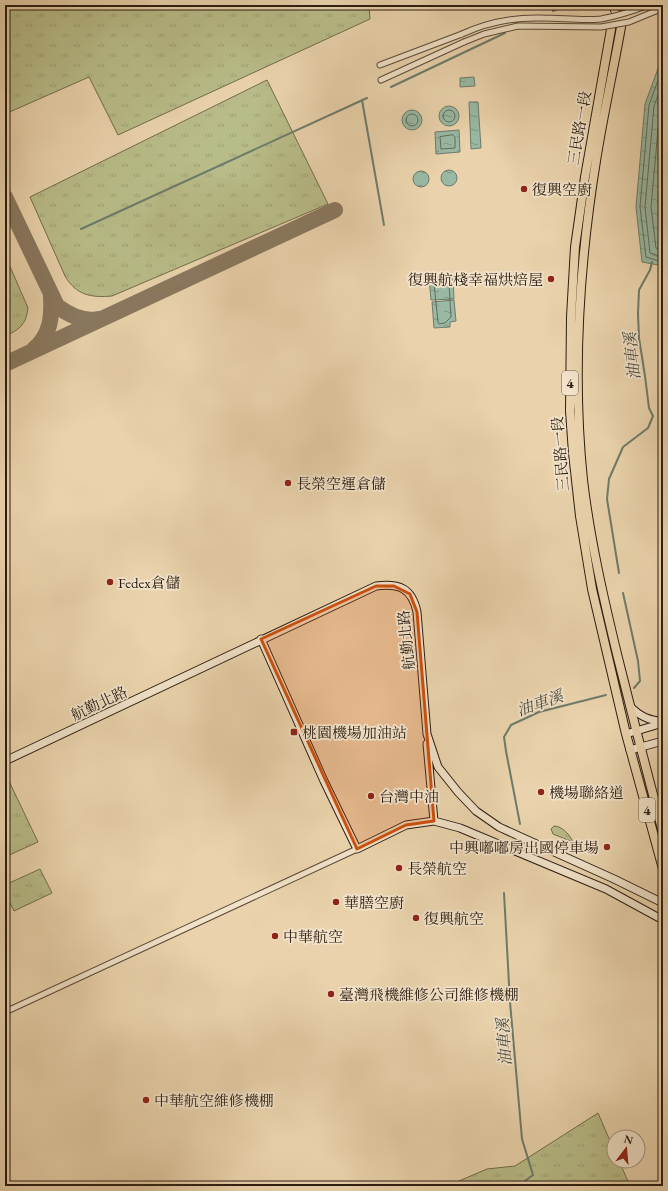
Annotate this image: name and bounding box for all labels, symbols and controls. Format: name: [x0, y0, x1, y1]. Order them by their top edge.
street label: 三民路一段: [563, 89, 595, 167]
place label: 復興空廚: [532, 180, 592, 199]
marker: 復興空廚: [519, 184, 529, 194]
place label: 復興航棧幸福烘焙屋: [408, 270, 543, 289]
marker: 復興航棧幸福烘焙屋: [546, 274, 556, 284]
water label: 油車溪: [619, 329, 645, 381]
road number: 4: [562, 371, 578, 395]
street label: 三民路一段: [547, 416, 573, 492]
place label: 長榮空運倉儲: [296, 474, 386, 493]
marker: 長榮空運倉儲: [283, 478, 293, 488]
place label: Fedex倉儲: [118, 573, 181, 592]
marker: Fedex倉儲: [105, 577, 115, 587]
street label: 航勤北路: [393, 609, 419, 671]
street label: 航勤北路: [68, 682, 130, 724]
water label: 油車溪: [514, 685, 568, 721]
place label: 桃園機場加油站: [302, 723, 407, 742]
marker: 桃園機場加油站: [289, 727, 299, 737]
place label: 機場聯絡道: [549, 783, 624, 802]
place label: 台灣中油: [379, 787, 439, 806]
marker: 機場聯絡道: [536, 787, 546, 797]
marker: 台灣中油: [366, 791, 376, 801]
road number: 4: [639, 798, 655, 822]
place label: 中興嘟嘟房出國停車場: [449, 838, 599, 857]
marker: 中興嘟嘟房出國停車場: [602, 842, 612, 852]
place label: 長榮航空: [407, 859, 467, 878]
marker: 長榮航空: [394, 863, 404, 873]
place label: 華膳空廚: [344, 893, 404, 912]
marker: 華膳空廚: [331, 897, 341, 907]
place label: 復興航空: [424, 909, 484, 928]
marker: 復興航空: [411, 913, 421, 923]
place label: 中華航空: [283, 927, 343, 946]
marker: 中華航空: [270, 931, 280, 941]
place label: 臺灣飛機維修公司維修機棚: [339, 985, 519, 1004]
marker: 臺灣飛機維修公司維修機棚: [326, 989, 336, 999]
water label: 油車溪: [492, 1015, 516, 1067]
place label: 中華航空維修機棚: [154, 1091, 274, 1110]
marker: 中華航空維修機棚: [141, 1095, 151, 1105]
north arrow: [606, 1129, 646, 1169]
text: N: [623, 1131, 635, 1147]

